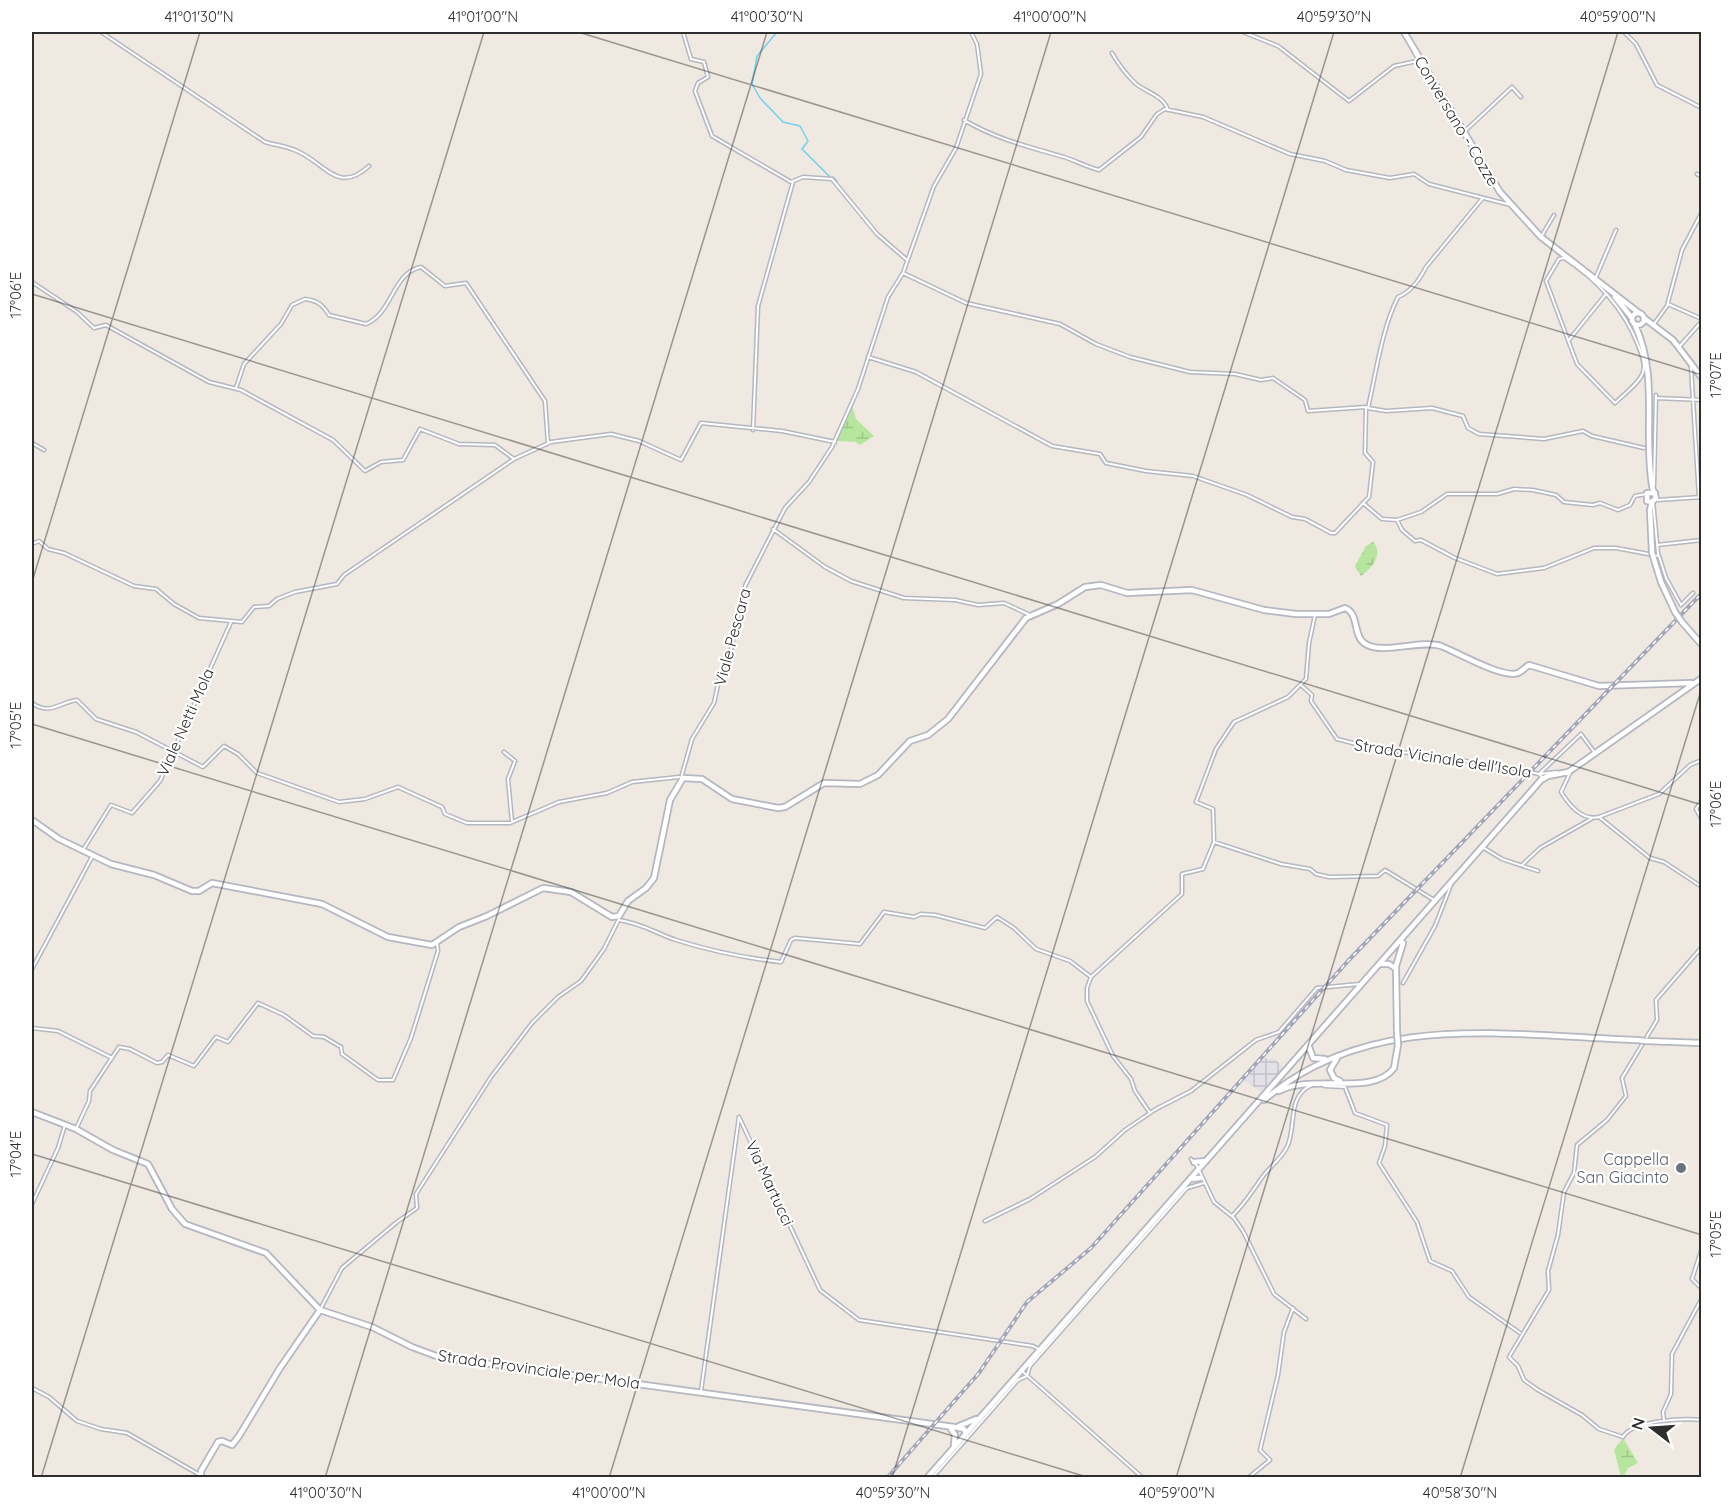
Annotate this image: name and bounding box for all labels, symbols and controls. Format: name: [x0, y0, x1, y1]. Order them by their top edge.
text: 41°01'30"N: [164, 7, 234, 26]
text: 41°01'00"N: [448, 7, 518, 26]
text: 41°00'30"N: [731, 7, 803, 26]
text: 41°00'00"N: [1013, 7, 1087, 26]
text: 40°59'30"N: [1297, 7, 1371, 26]
text: 40°59'00"N: [1580, 7, 1656, 26]
street label: Conversano - Cozze: [1410, 52, 1504, 190]
text: 17°06'E: [6, 272, 25, 318]
text: 17°07'E: [1706, 352, 1725, 398]
street label: Viale Pescara: [709, 586, 755, 688]
street label: Viale Netti Mola: [152, 665, 218, 779]
text: 17°05'E: [6, 702, 25, 748]
street label: Strada Vicinale dell'Isola: [1353, 734, 1533, 782]
text: 17°06'E: [1706, 781, 1725, 827]
text: 17°04'E: [6, 1131, 25, 1177]
street label: Via Martucci: [742, 1137, 798, 1229]
place label: Cappella San Giacinto: [1576, 1149, 1669, 1187]
marker: Cappella San Giacinto: [1674, 1161, 1688, 1175]
text: 17°05'E: [1706, 1211, 1725, 1257]
street label: Strada Provinciale per Mola: [437, 1345, 641, 1393]
north arrow: [1622, 1398, 1682, 1458]
text: N: [1626, 1415, 1649, 1432]
text: 41°00'30"N: [290, 1483, 362, 1502]
text: 41°00'00"N: [572, 1483, 646, 1502]
text: 40°59'30"N: [856, 1483, 930, 1502]
text: 40°59'00"N: [1139, 1483, 1215, 1502]
text: 40°58'30"N: [1423, 1483, 1497, 1502]

